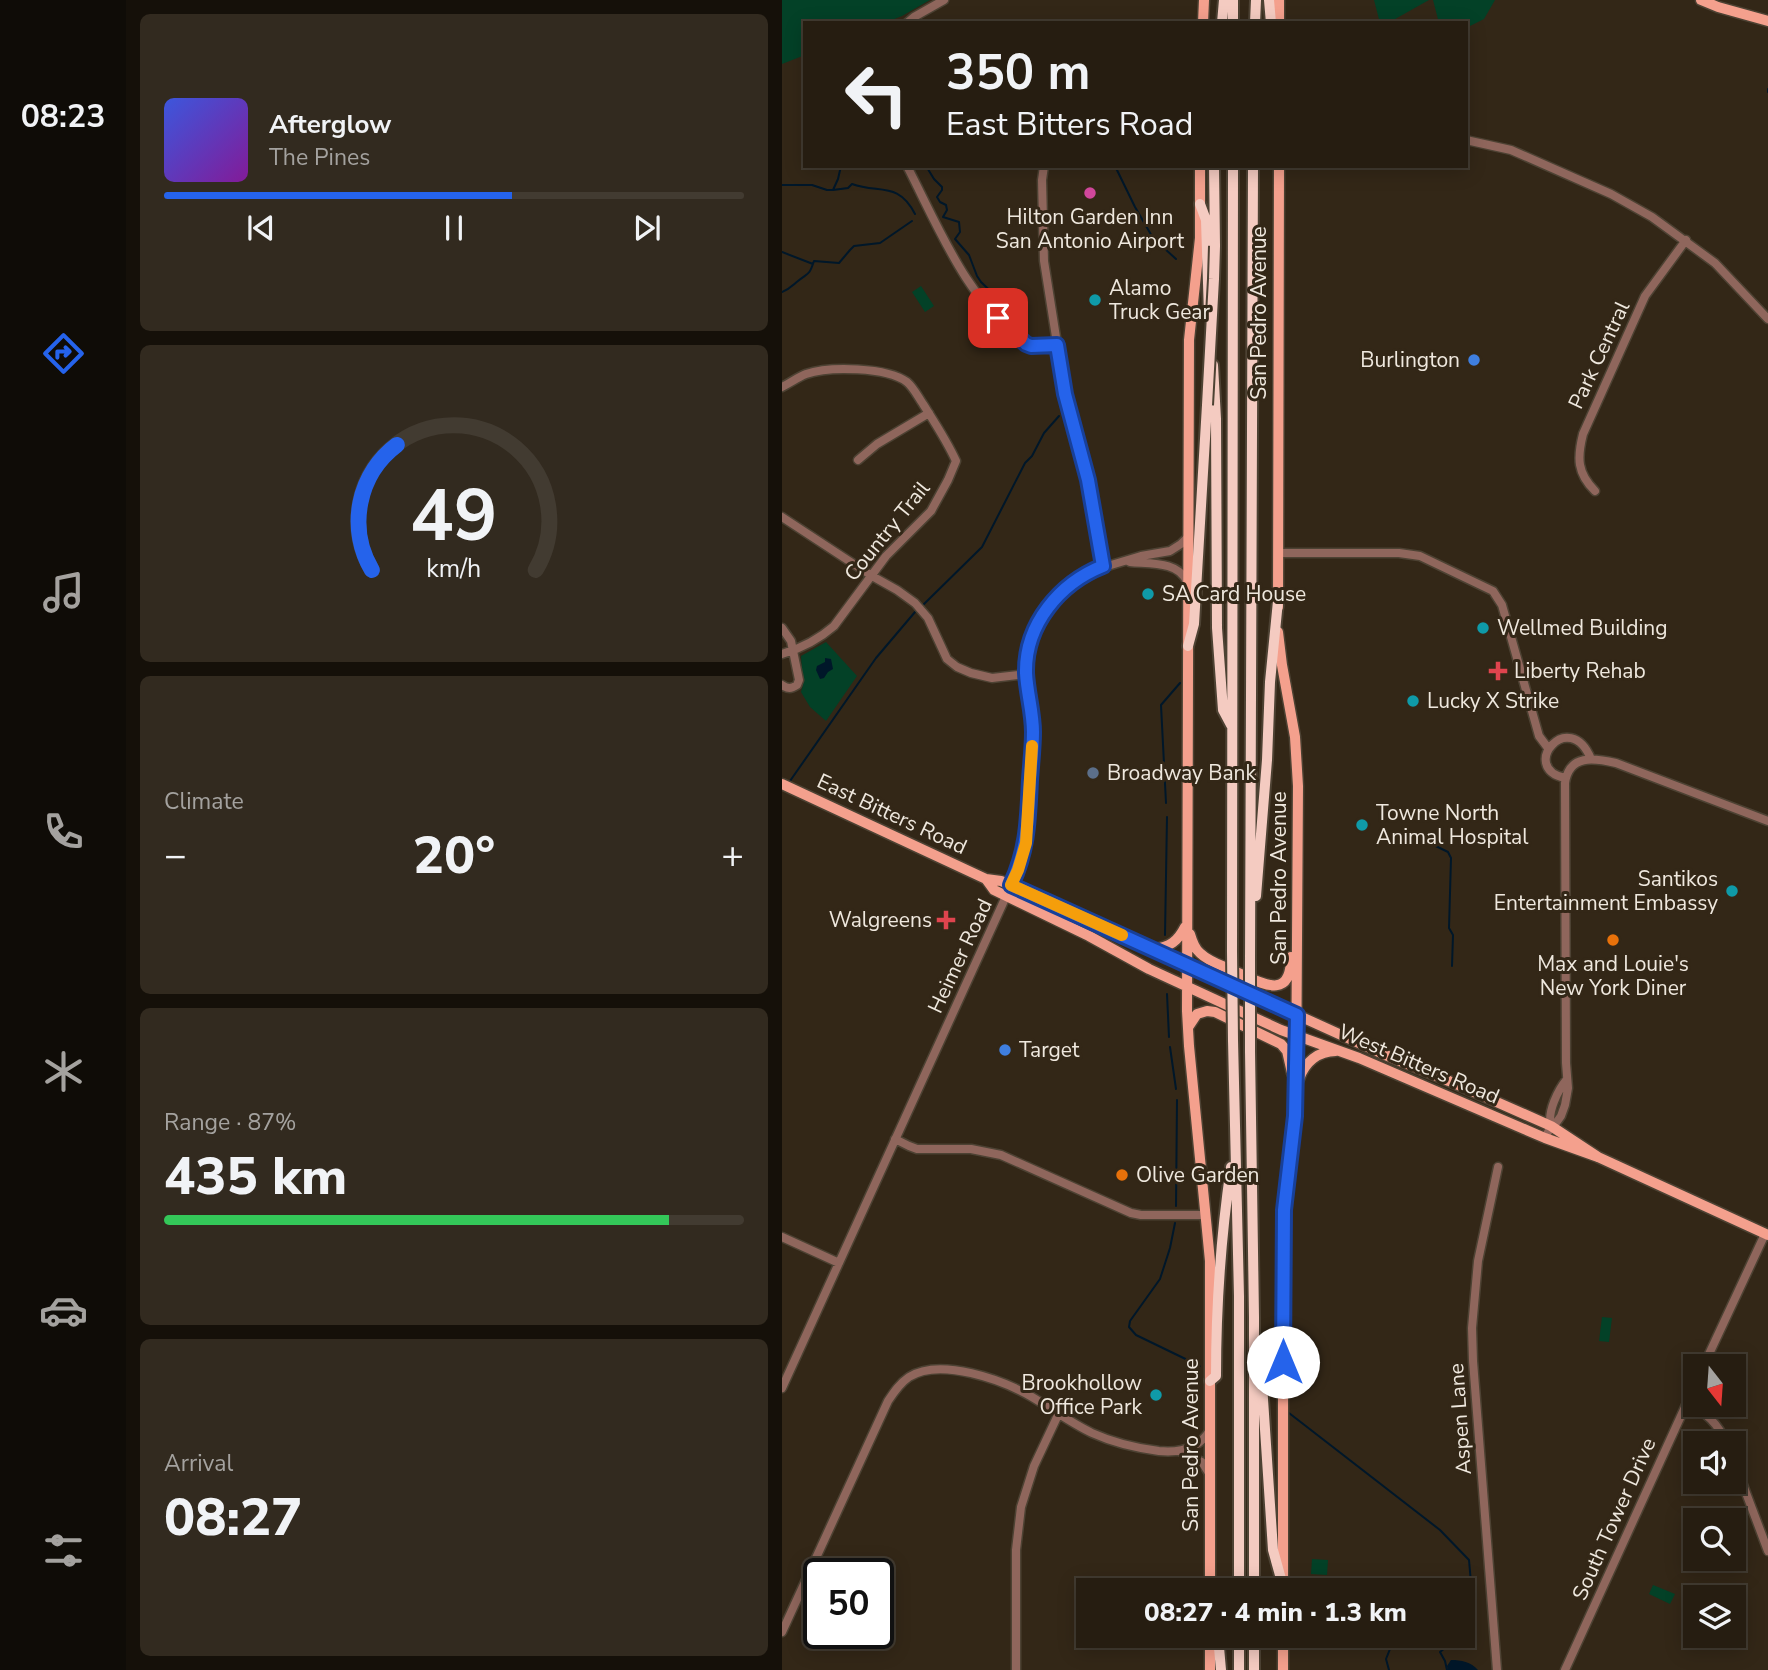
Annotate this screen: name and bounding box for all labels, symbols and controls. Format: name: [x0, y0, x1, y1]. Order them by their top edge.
text: 350 m: [946, 39, 1090, 106]
icon: left: [831, 49, 922, 140]
text: 08:23: [21, 95, 105, 138]
text: East Bitters Road: [946, 103, 1193, 146]
text: Afterglow: [269, 107, 392, 142]
text: The Pines: [269, 142, 370, 173]
marker: Hilton Garden Inn San Antonio Airport: [1082, 185, 1098, 201]
place label: Hilton Garden Inn San Antonio Airport: [996, 203, 1185, 255]
icon: previous: [242, 209, 280, 247]
icon: pause: [435, 209, 473, 247]
icon: next: [628, 209, 666, 247]
street label: San Pedro Avenue: [1245, 226, 1273, 400]
place label: Alamo Truck Gear: [1109, 274, 1211, 326]
pin: [968, 288, 1028, 348]
marker: Alamo Truck Gear: [1087, 292, 1103, 308]
street label: Park Central: [1562, 296, 1637, 413]
icon: arrive: [979, 299, 1017, 337]
icon: directions: [39, 329, 88, 378]
place label: Burlington: [1360, 346, 1460, 374]
marker: Burlington: [1466, 352, 1482, 368]
text: 49: [410, 466, 498, 566]
street label: Country Trail: [838, 475, 936, 587]
text: km/h: [426, 552, 482, 586]
icon: music: [39, 568, 88, 617]
place label: SA Card House: [1162, 580, 1306, 608]
marker: SA Card House: [1140, 586, 1156, 602]
place label: Wellmed Building: [1497, 614, 1668, 642]
marker: Wellmed Building: [1475, 620, 1491, 636]
place label: Liberty Rehab: [1514, 657, 1646, 685]
marker: Liberty Rehab: [1488, 661, 1508, 681]
place label: Lucky X Strike: [1427, 687, 1559, 715]
marker: Lucky X Strike: [1405, 693, 1421, 709]
place label: Broadway Bank: [1107, 759, 1257, 787]
marker: Broadway Bank: [1085, 765, 1101, 781]
street label: East Bitters Road: [813, 767, 971, 861]
text: Climate: [164, 786, 244, 817]
street label: San Pedro Avenue: [1265, 791, 1293, 965]
place label: Towne North Animal Hospital: [1376, 799, 1529, 851]
icon: phone: [39, 807, 88, 856]
marker: Towne North Animal Hospital: [1354, 817, 1370, 833]
text: 20°: [413, 820, 495, 891]
text: −: [164, 830, 187, 881]
text: +: [721, 830, 744, 881]
place label: Santikos Entertainment Embassy: [1494, 865, 1718, 917]
marker: Santikos Entertainment Embassy: [1724, 883, 1740, 899]
street label: Heimer Road: [921, 894, 999, 1018]
place label: Walgreens: [829, 906, 932, 934]
marker: Walgreens: [938, 912, 954, 928]
marker: Max and Louie's New York Diner: [1605, 932, 1621, 948]
place label: Max and Louie's New York Diner: [1537, 950, 1689, 1002]
street label: West Bitters Road: [1334, 1017, 1504, 1111]
place label: Target: [1019, 1036, 1080, 1064]
marker: Target: [997, 1042, 1013, 1058]
icon: climate: [39, 1047, 88, 1096]
text: Range · 87%: [164, 1107, 296, 1138]
text: 435 km: [164, 1141, 347, 1212]
place label: Olive Garden: [1136, 1161, 1260, 1189]
marker: Olive Garden: [1114, 1167, 1130, 1183]
icon: car: [39, 1286, 88, 1335]
position arrow: [1246, 1325, 1320, 1399]
north arrow: [1683, 1354, 1746, 1418]
map controls: [1683, 1354, 1746, 1648]
street label: San Pedro Avenue: [1177, 1358, 1205, 1532]
street label: Aspen Lane: [1442, 1362, 1478, 1476]
place label: Brookhollow Office Park: [1021, 1369, 1142, 1421]
marker: Brookhollow Office Park: [1148, 1387, 1164, 1403]
button: sound: [1683, 1431, 1746, 1494]
street label: South Tower Drive: [1566, 1433, 1662, 1605]
text: Arrival: [164, 1448, 233, 1479]
text: 08:27: [164, 1482, 302, 1553]
button: search: [1683, 1508, 1746, 1571]
icon: filters: [39, 1526, 88, 1575]
speed limit sign: 50: [803, 1558, 894, 1649]
button: layers: [1683, 1585, 1746, 1648]
text: 08:27 · 4 min · 1.3 km: [1144, 1595, 1407, 1630]

